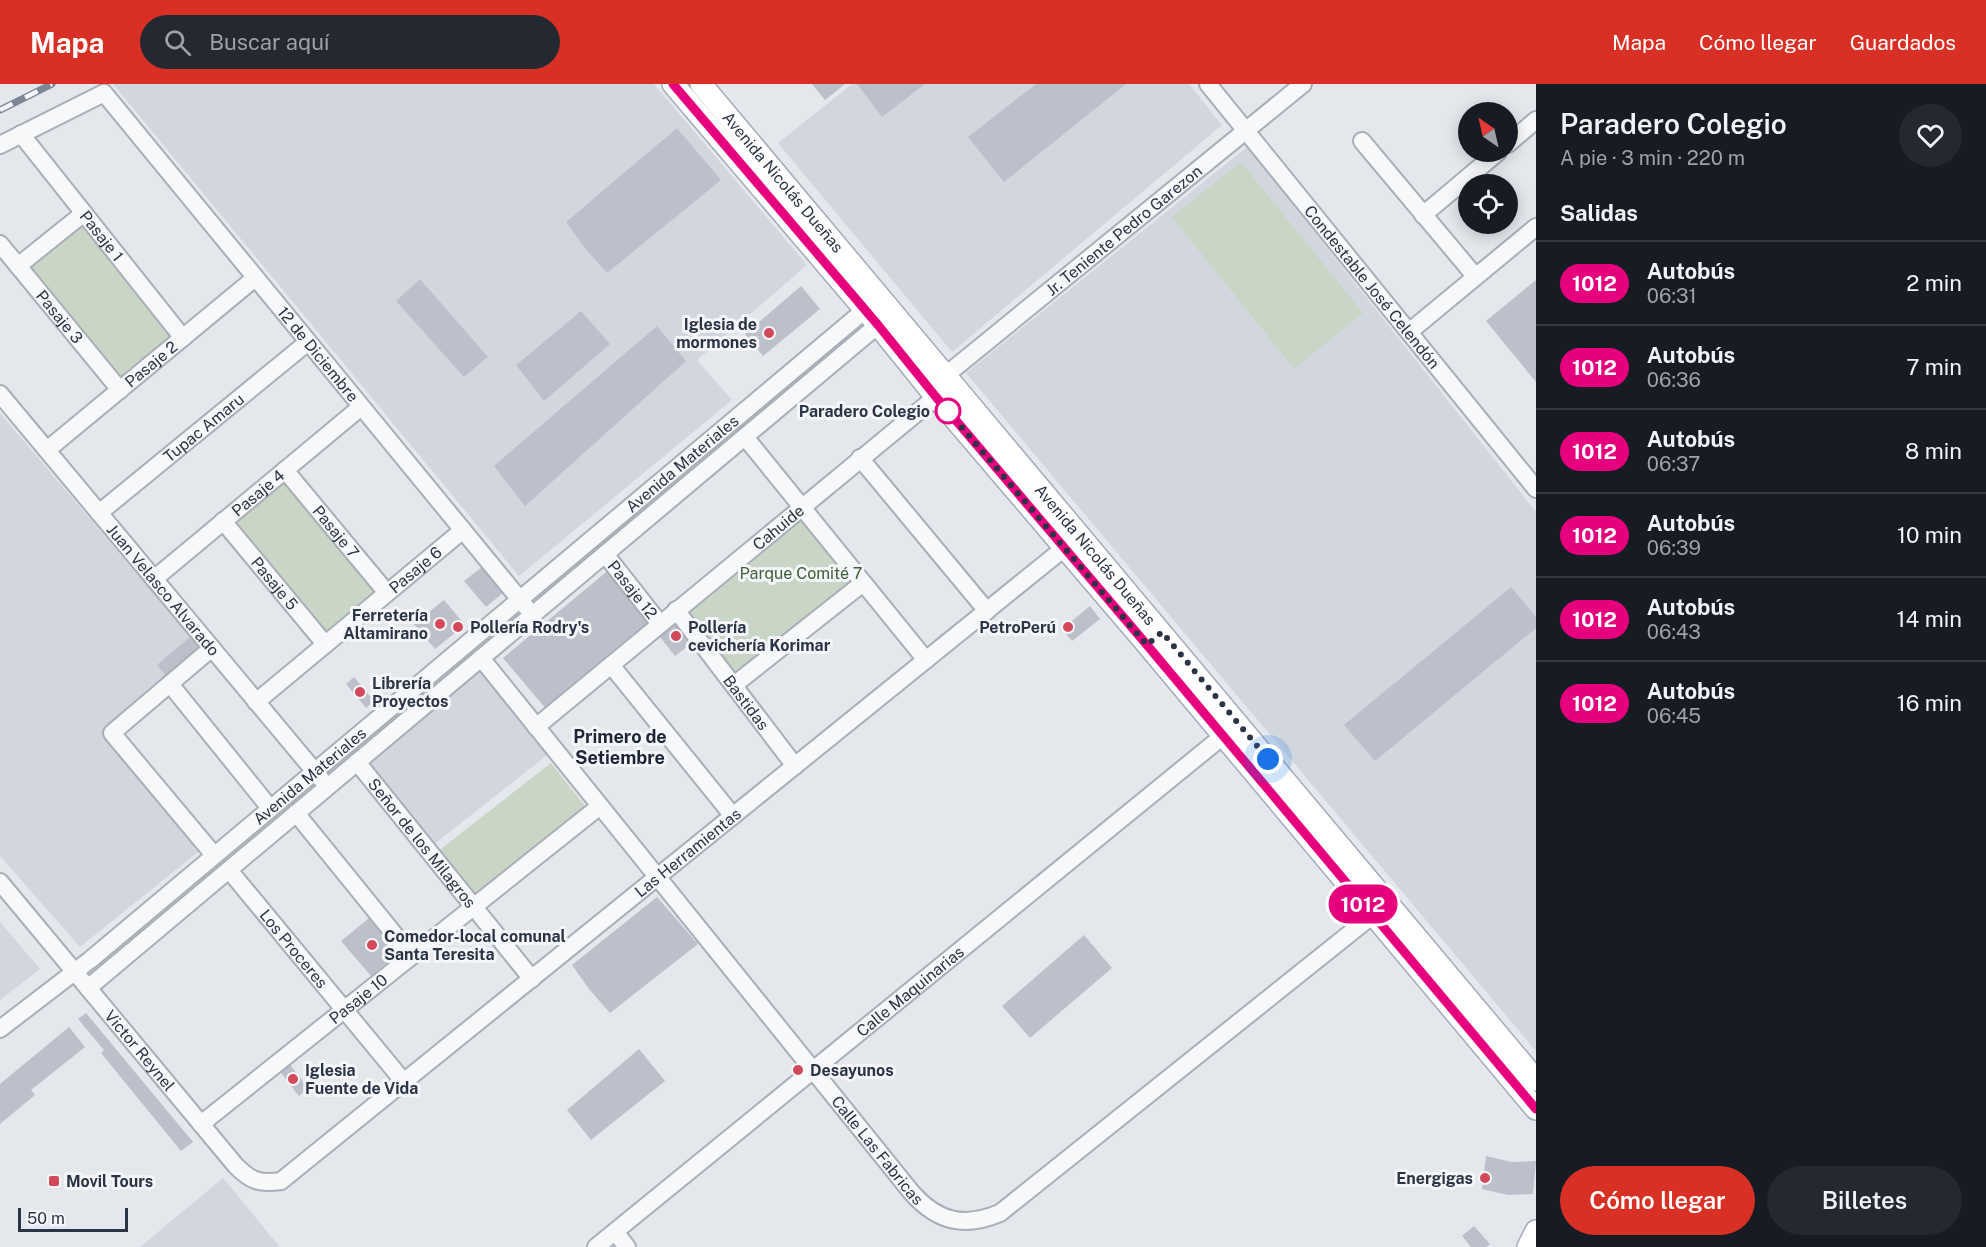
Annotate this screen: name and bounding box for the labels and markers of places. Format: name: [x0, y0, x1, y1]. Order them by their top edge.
place label: Iglesia de mormones: [676, 315, 757, 352]
marker: Iglesia de mormones: [762, 326, 776, 340]
marker: Paradero Colegio: [935, 398, 961, 424]
place label: Paradero Colegio: [799, 402, 930, 421]
place label: Ferretería Altamirano: [343, 606, 428, 643]
marker: Ferretería Altamirano: [433, 617, 447, 631]
place label: Pollería Rodry's: [470, 618, 589, 637]
place label: Pollería cevichería Korimar: [688, 618, 831, 655]
place label: PetroPerú: [979, 618, 1056, 637]
marker: Pollería Rodry's: [451, 620, 465, 634]
marker: PetroPerú: [1061, 620, 1075, 634]
marker: Pollería cevichería Korimar: [669, 629, 683, 643]
place label: Librería Proyectos: [372, 674, 449, 711]
marker: Librería Proyectos: [353, 685, 367, 699]
place label: Comedor-local comunal Santa Teresita: [384, 927, 566, 964]
marker: Comedor-local comunal Santa Teresita: [365, 938, 379, 952]
place label: Iglesia Fuente de Vida: [305, 1061, 418, 1098]
place label: Desayunos: [810, 1061, 894, 1080]
marker: Desayunos: [791, 1063, 805, 1077]
marker: Iglesia Fuente de Vida: [286, 1072, 300, 1086]
place label: Energigas: [1396, 1169, 1473, 1188]
marker: Energigas: [1478, 1171, 1492, 1185]
place label: Movil Tours: [66, 1172, 153, 1191]
marker: Movil Tours: [47, 1174, 61, 1188]

